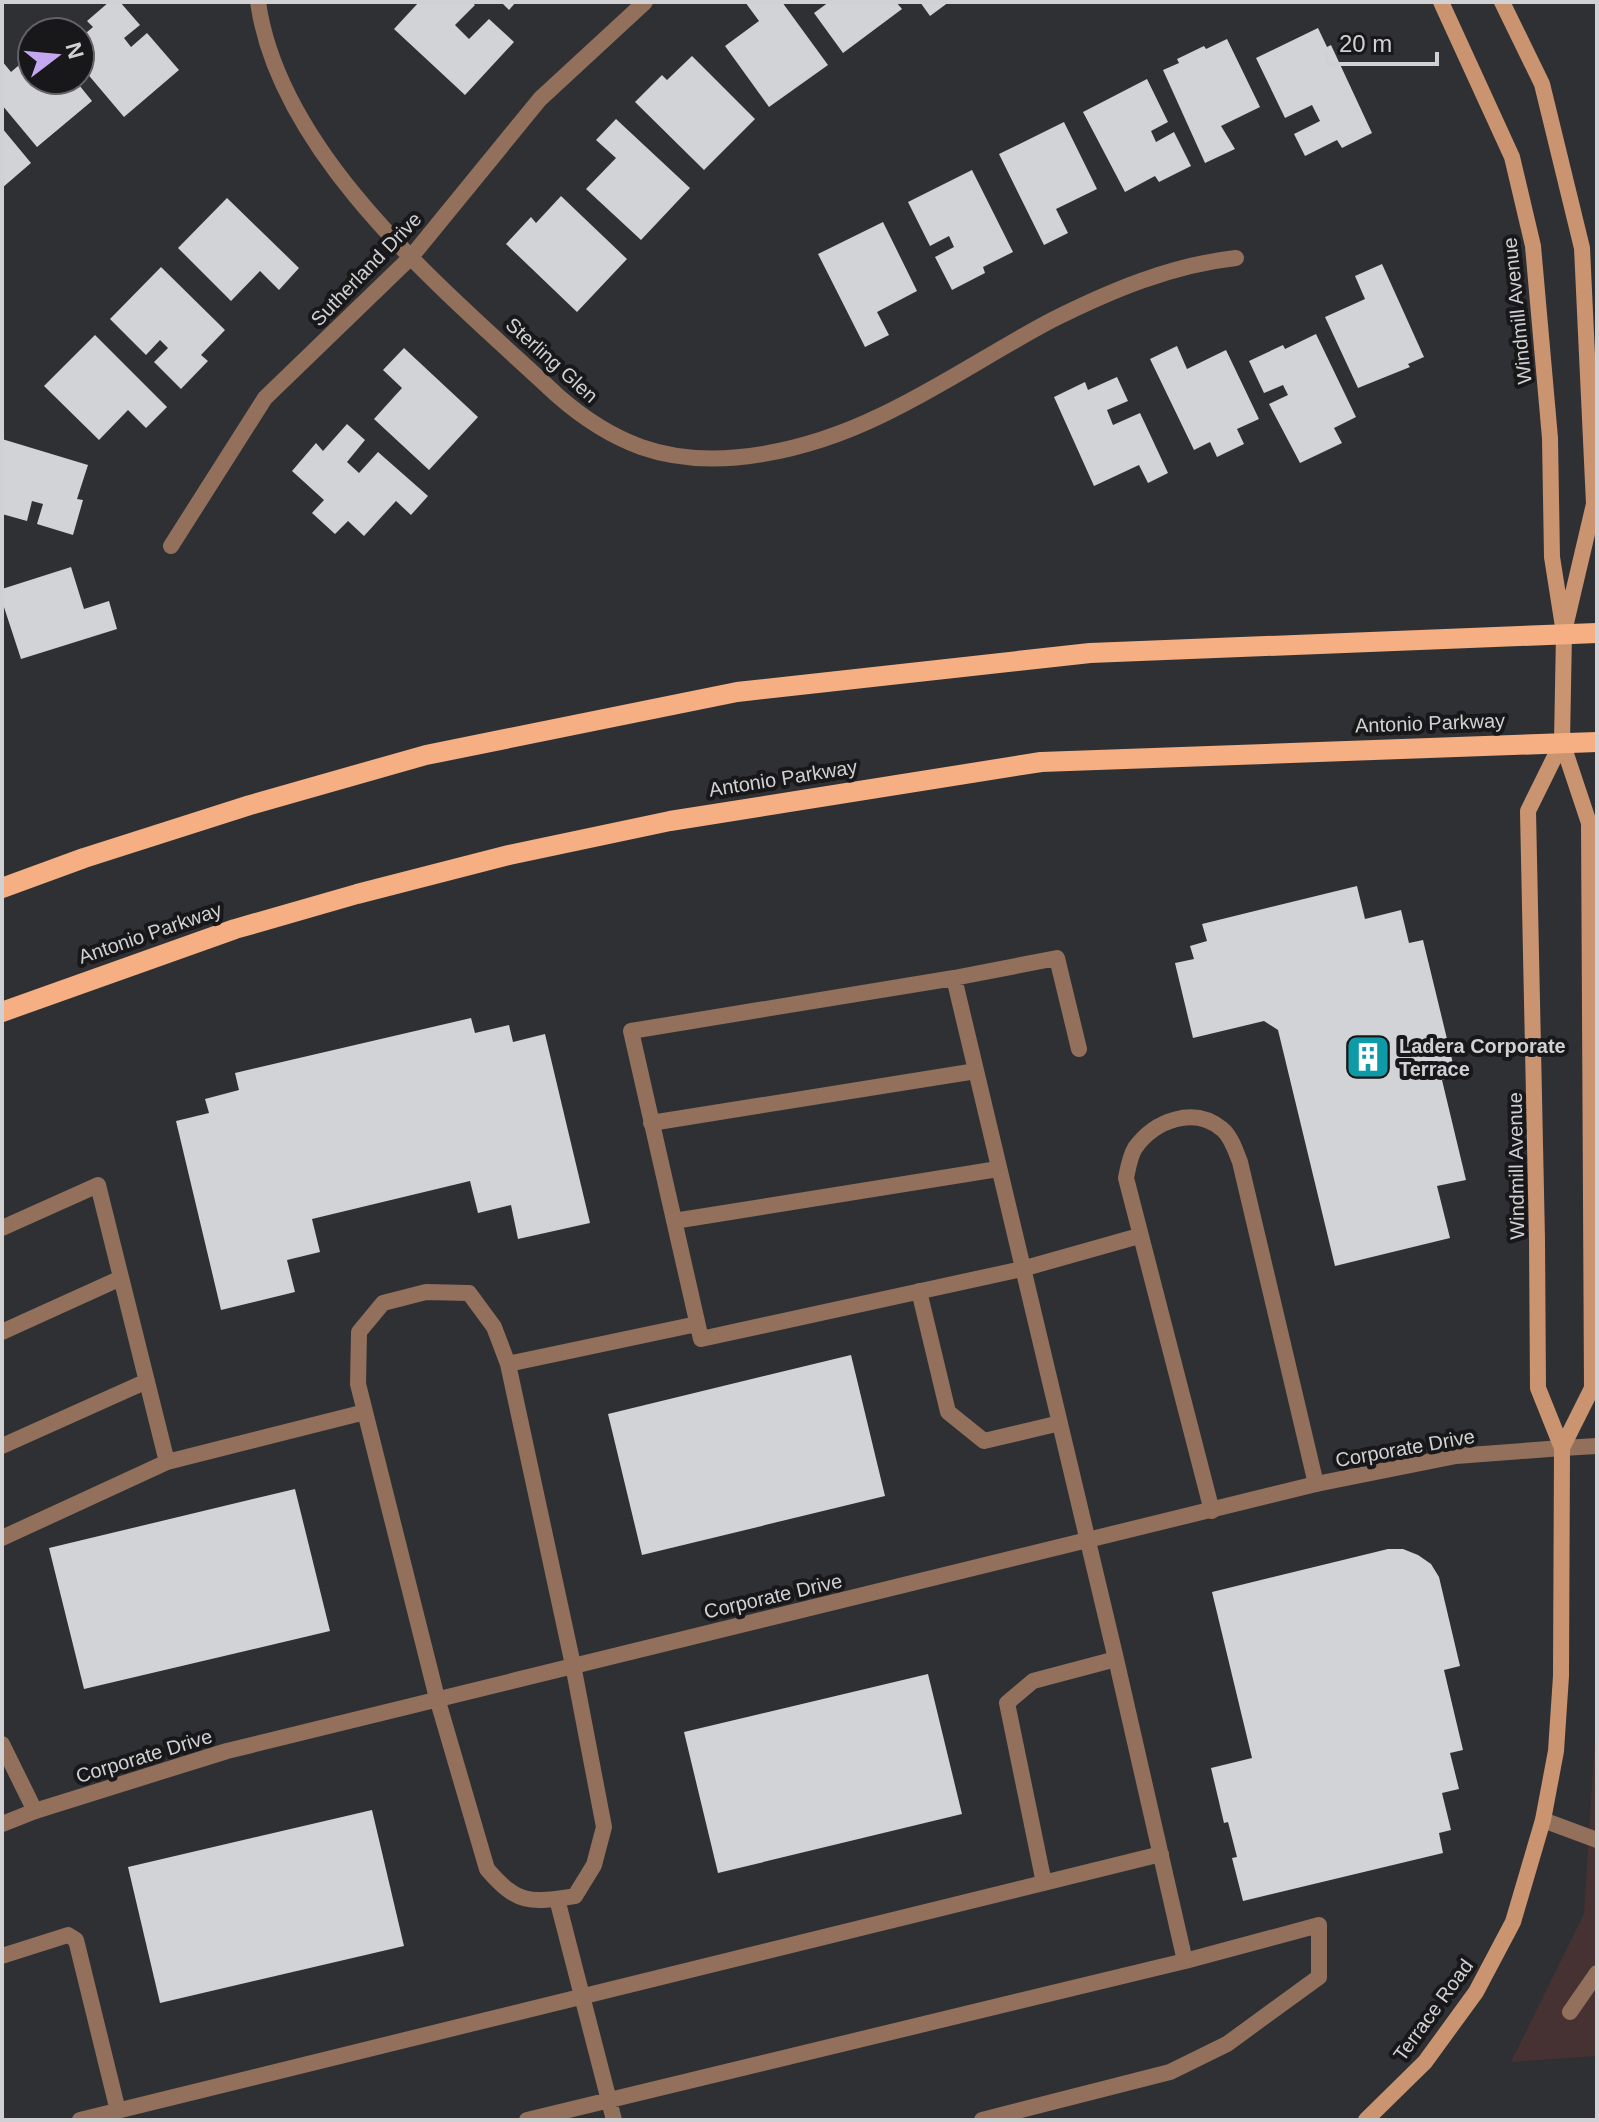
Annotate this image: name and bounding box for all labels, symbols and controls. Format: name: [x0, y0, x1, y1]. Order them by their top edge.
north arrow: [16, 16, 96, 96]
scale bar: [1327, 16, 1437, 66]
text: 20 m: [1339, 30, 1392, 57]
text: N: [61, 40, 89, 62]
street label: Sutherland Drive: [306, 208, 426, 330]
street label: Windmill Avenue: [1498, 237, 1536, 385]
street label: Sterling Glen: [502, 313, 602, 407]
street label: Antonio Parkway: [1355, 709, 1505, 737]
street label: Antonio Parkway: [707, 755, 859, 801]
street label: Antonio Parkway: [75, 898, 225, 968]
building icon: Ladera Corporate Terrace: [1344, 1033, 1392, 1081]
place label: Ladera Corporate Terrace: [1399, 1035, 1566, 1080]
street label: Windmill Avenue: [1504, 1092, 1528, 1240]
street label: Corporate Drive: [1334, 1425, 1476, 1471]
street label: Corporate Drive: [702, 1569, 844, 1623]
street label: Corporate Drive: [73, 1725, 215, 1787]
street label: Terrace Road: [1389, 1955, 1477, 2065]

